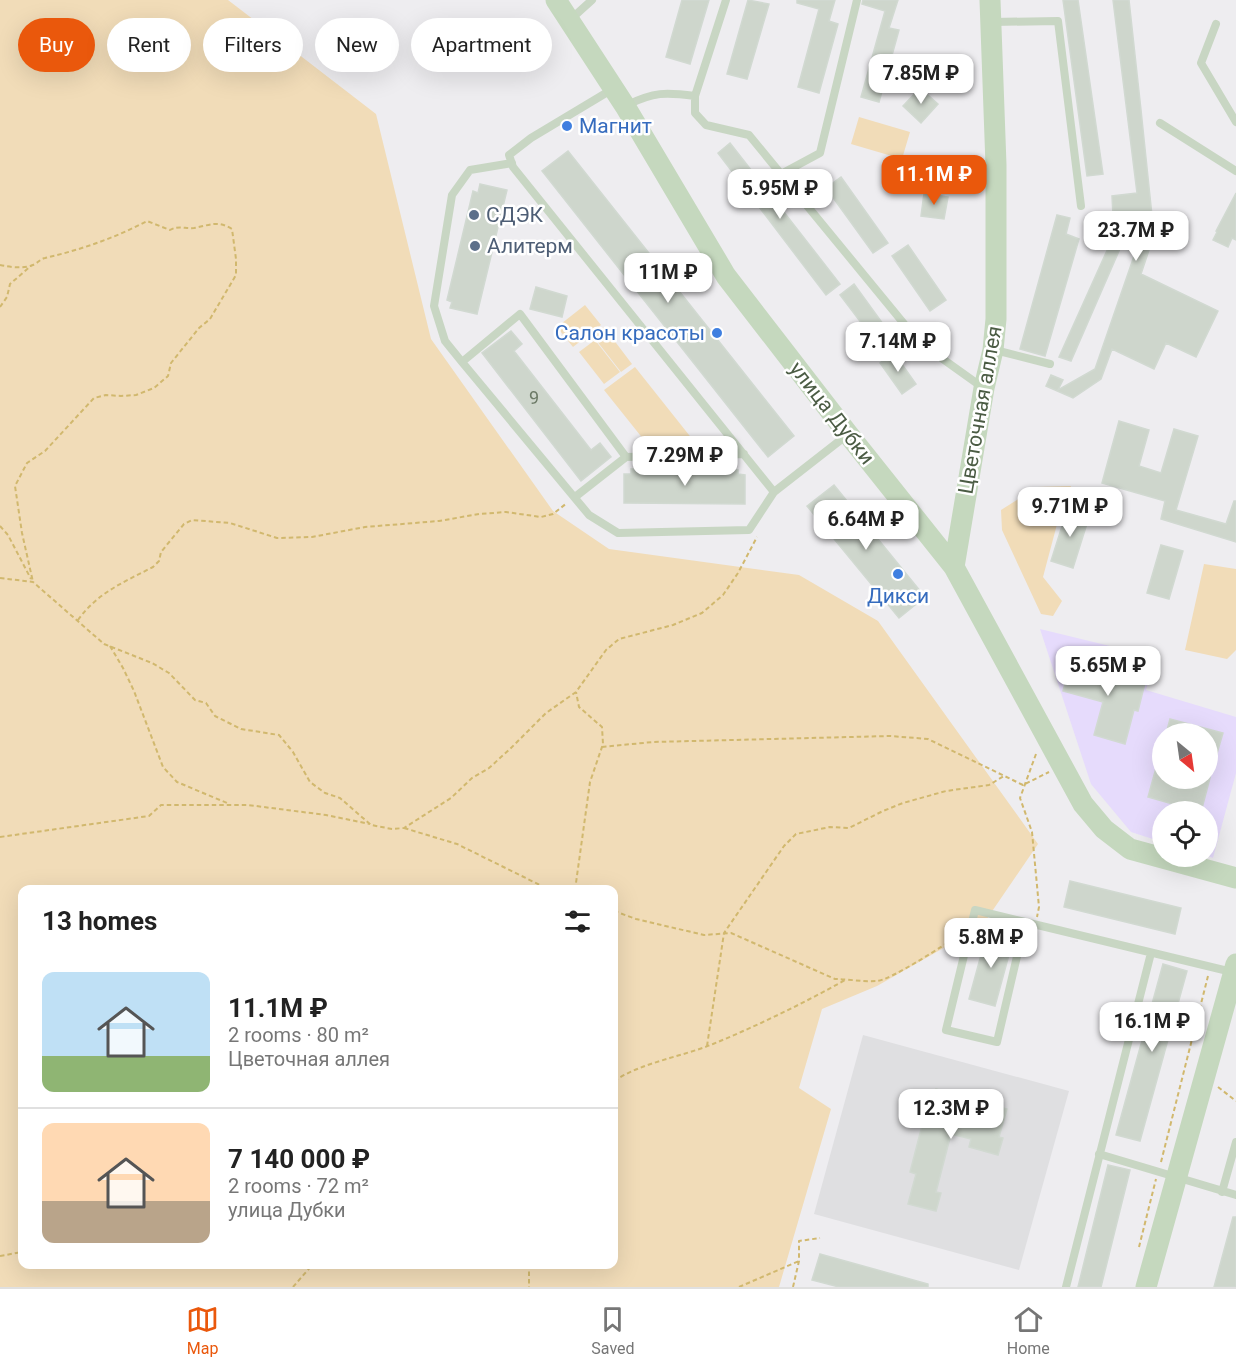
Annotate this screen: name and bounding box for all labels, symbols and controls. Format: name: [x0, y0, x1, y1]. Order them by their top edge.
chip: Buy: [18, 18, 95, 72]
chip: Rent: [107, 18, 191, 72]
chip: Filters: [203, 18, 303, 72]
chip: New: [315, 18, 399, 72]
chip: Apartment: [411, 18, 552, 72]
pin: 7.85M ₽: [866, 54, 976, 105]
text: 7.85M ₽: [883, 61, 959, 85]
place label: Магнит: [579, 114, 652, 138]
marker: Магнит: [560, 119, 574, 133]
pin: 11.1M ₽: [879, 155, 989, 206]
text: 11.1M ₽: [896, 162, 972, 186]
pin: 5.95M ₽: [725, 169, 835, 220]
text: 5.95M ₽: [742, 176, 818, 200]
place label: СДЭК: [486, 203, 544, 227]
marker: СДЭК: [467, 208, 481, 222]
pin: 23.7M ₽: [1081, 211, 1191, 262]
text: 23.7M ₽: [1098, 218, 1174, 242]
place label: Алитерм: [487, 234, 573, 258]
marker: Алитерм: [468, 239, 482, 253]
pin: 11M ₽: [626, 253, 710, 304]
text: 11M ₽: [638, 260, 698, 284]
place label: Салон красоты: [555, 321, 705, 345]
pin: 7.14M ₽: [843, 322, 953, 373]
street label: Цветочная аллея: [953, 324, 1007, 496]
marker: Салон красоты: [710, 326, 724, 340]
text: 7.14M ₽: [860, 329, 936, 353]
street label: улица Дубки: [785, 357, 879, 469]
house number: 9: [529, 387, 539, 408]
pin: 7.29M ₽: [630, 436, 740, 487]
text: 7.29M ₽: [647, 443, 723, 467]
pin: 9.71M ₽: [1015, 487, 1125, 538]
text: 9.71M ₽: [1032, 494, 1108, 518]
pin: 6.64M ₽: [811, 500, 921, 551]
text: 6.64M ₽: [828, 507, 904, 531]
marker: Дикси: [891, 567, 905, 581]
place label: Дикси: [867, 584, 929, 608]
pin: 5.65M ₽: [1053, 646, 1163, 697]
text: 5.65M ₽: [1070, 653, 1146, 677]
north arrow: [1152, 723, 1218, 789]
map controls: [1152, 723, 1218, 867]
button: locate: [1152, 801, 1218, 867]
icon: filters: [561, 905, 594, 938]
text: 13 homes: [42, 906, 157, 936]
pin: 5.8M ₽: [942, 918, 1040, 969]
text: 5.8M ₽: [958, 925, 1024, 949]
text: 11.1M ₽: [228, 993, 328, 1023]
icon: home: [90, 996, 162, 1068]
pin: 16.1M ₽: [1097, 1002, 1207, 1053]
text: 16.1M ₽: [1114, 1009, 1190, 1033]
text: 2 rooms · 80 m²: [228, 1023, 369, 1047]
text: Цветочная аллея: [228, 1047, 390, 1071]
pin: 12.3M ₽: [896, 1089, 1006, 1140]
text: 12.3M ₽: [913, 1096, 989, 1120]
text: 7 140 000 ₽: [228, 1144, 370, 1174]
icon: home: [90, 1147, 162, 1219]
text: 2 rooms · 72 m²: [228, 1174, 369, 1198]
text: улица Дубки: [228, 1198, 346, 1222]
tab: Map: [186, 1303, 219, 1358]
tab: Saved: [591, 1303, 635, 1358]
tab: Home: [1007, 1303, 1050, 1358]

